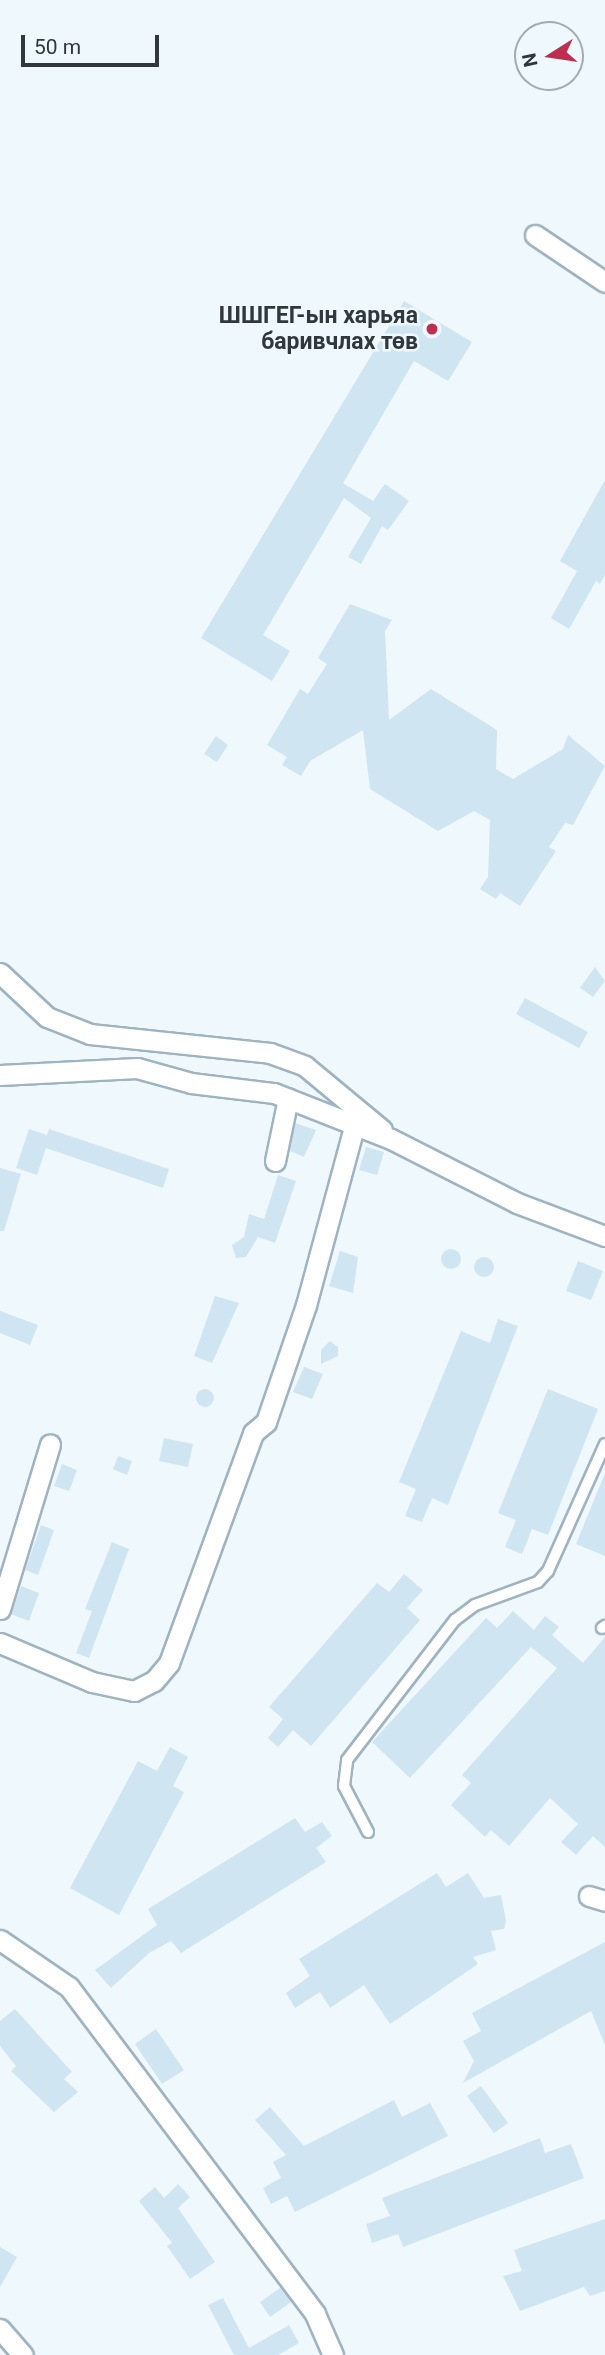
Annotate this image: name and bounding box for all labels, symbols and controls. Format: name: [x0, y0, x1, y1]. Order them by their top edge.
scale bar: [24, 21, 163, 65]
north arrow: [514, 21, 584, 91]
text: 50 m: [34, 35, 81, 59]
text: N: [517, 51, 543, 69]
place label: ШШГЕГ-ын харьяа баривчлах төв: [219, 302, 418, 356]
marker: ШШГЕГ-ын харьяа баривчлах төв: [424, 321, 440, 337]

